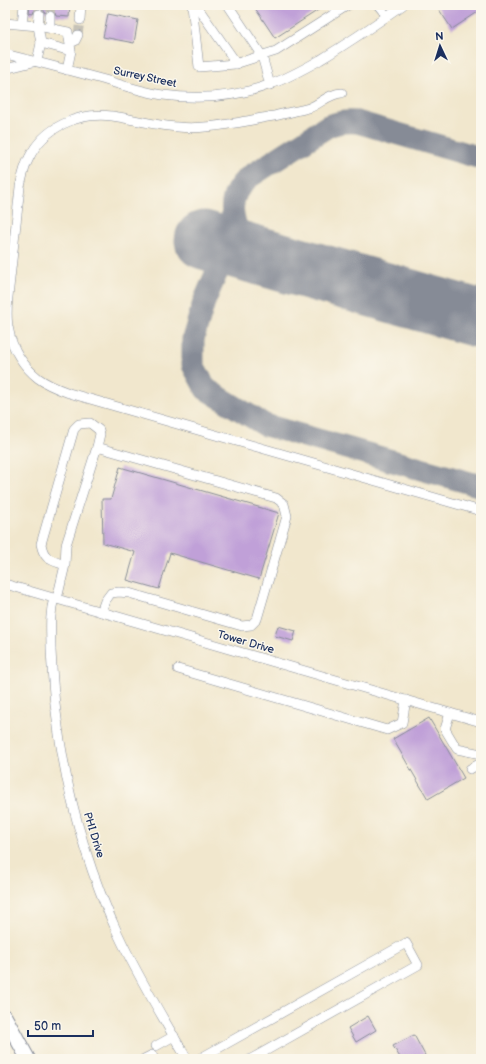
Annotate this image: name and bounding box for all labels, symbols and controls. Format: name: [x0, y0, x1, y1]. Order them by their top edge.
north arrow: [420, 26, 460, 66]
text: N: [435, 30, 444, 43]
street label: Surrey Street: [112, 64, 178, 90]
street label: Tower Drive: [216, 628, 276, 656]
street label: PHI Drive: [81, 811, 107, 860]
scale bar: [28, 1012, 93, 1038]
text: 50 m: [34, 1019, 61, 1034]

